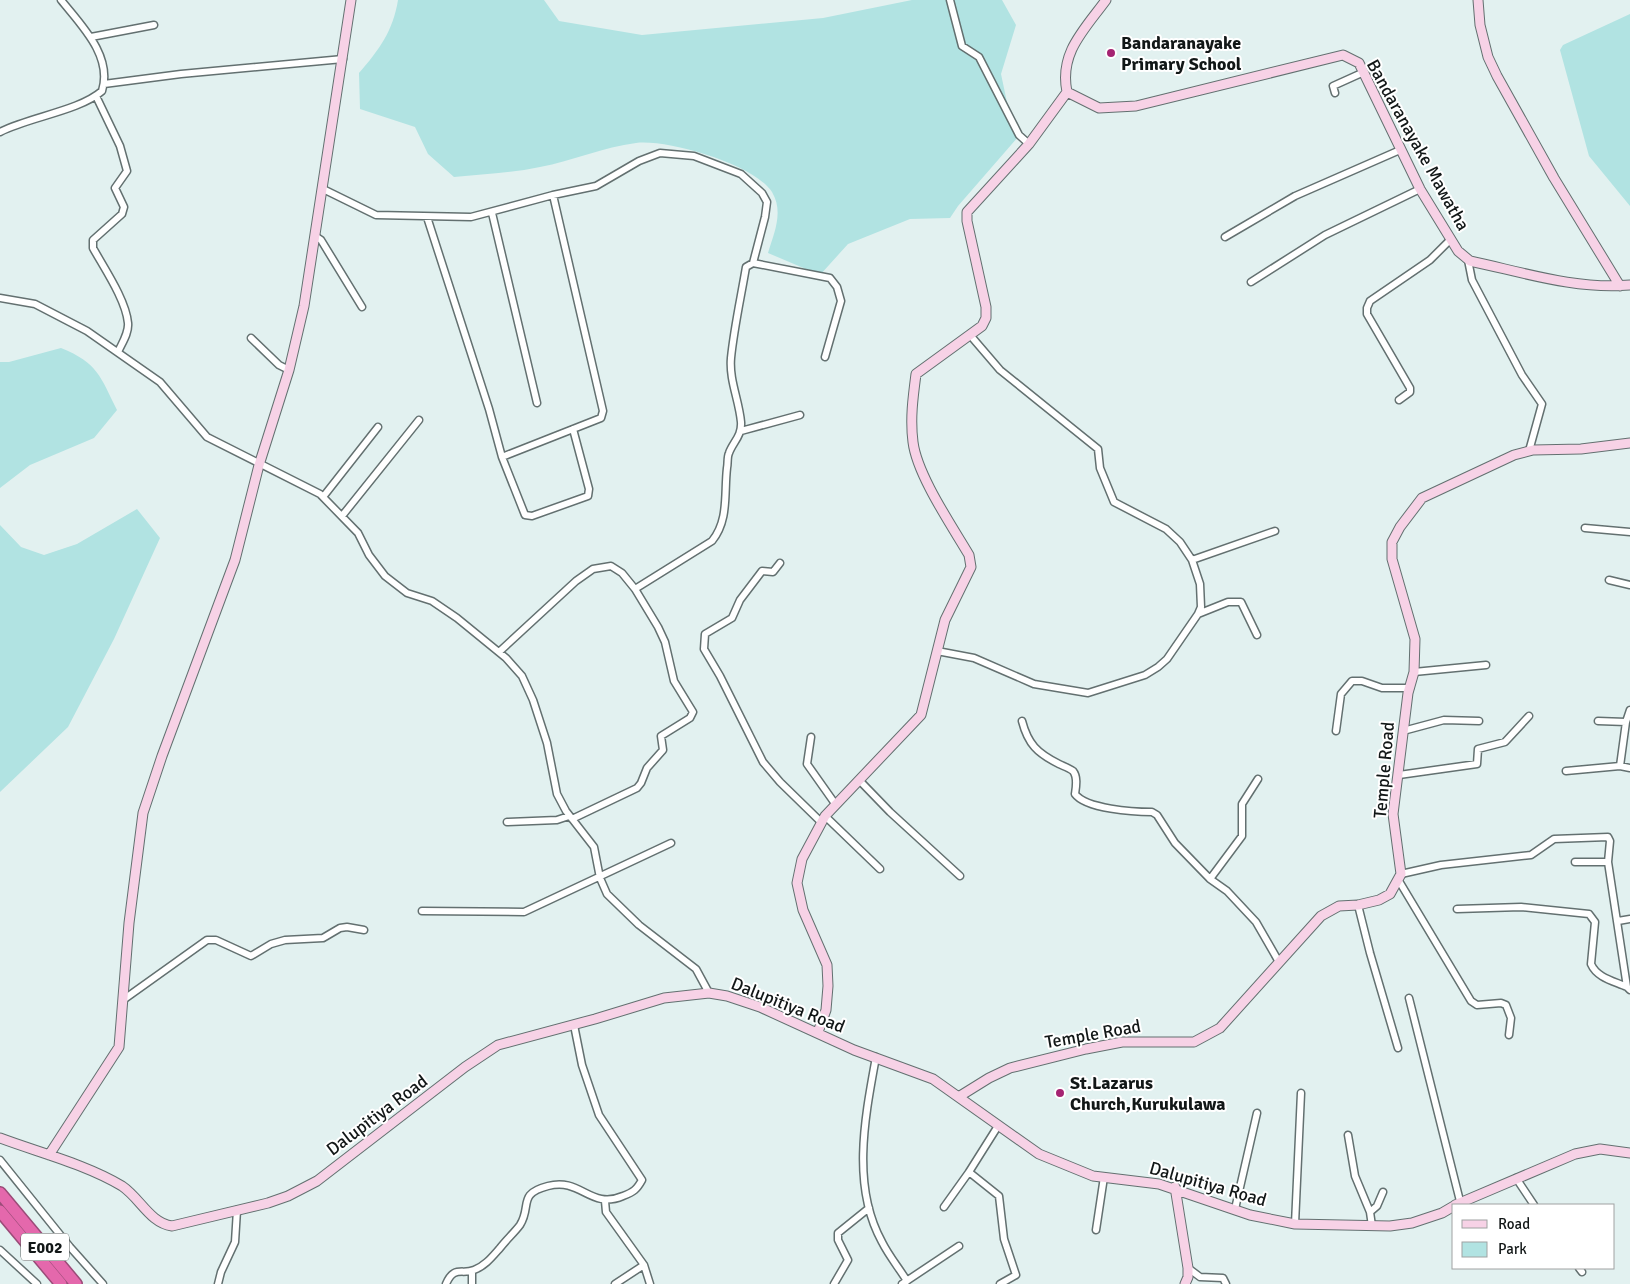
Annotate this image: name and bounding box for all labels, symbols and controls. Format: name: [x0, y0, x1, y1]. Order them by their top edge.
place label: Bandaranayake Primary School: [1121, 32, 1242, 75]
marker: Bandaranayake Primary School: [1105, 47, 1117, 59]
street label: Bandaranayake Mawatha: [1362, 56, 1474, 234]
street label: Temple Road: [1369, 721, 1399, 819]
street label: Dalupitiya Road: [728, 972, 848, 1038]
street label: Temple Road: [1043, 1015, 1143, 1053]
street label: Dalupitiya Road: [322, 1070, 432, 1160]
place label: St.Lazarus Church,Kurukulawa: [1070, 1072, 1226, 1115]
marker: St.Lazarus Church,Kurukulawa: [1054, 1087, 1066, 1099]
street label: Dalupitiya Road: [1147, 1157, 1269, 1211]
legend: [1452, 1204, 1615, 1269]
text: Road: [1498, 1215, 1530, 1233]
road number: E002: [21, 1234, 69, 1260]
text: Park: [1498, 1240, 1527, 1258]

